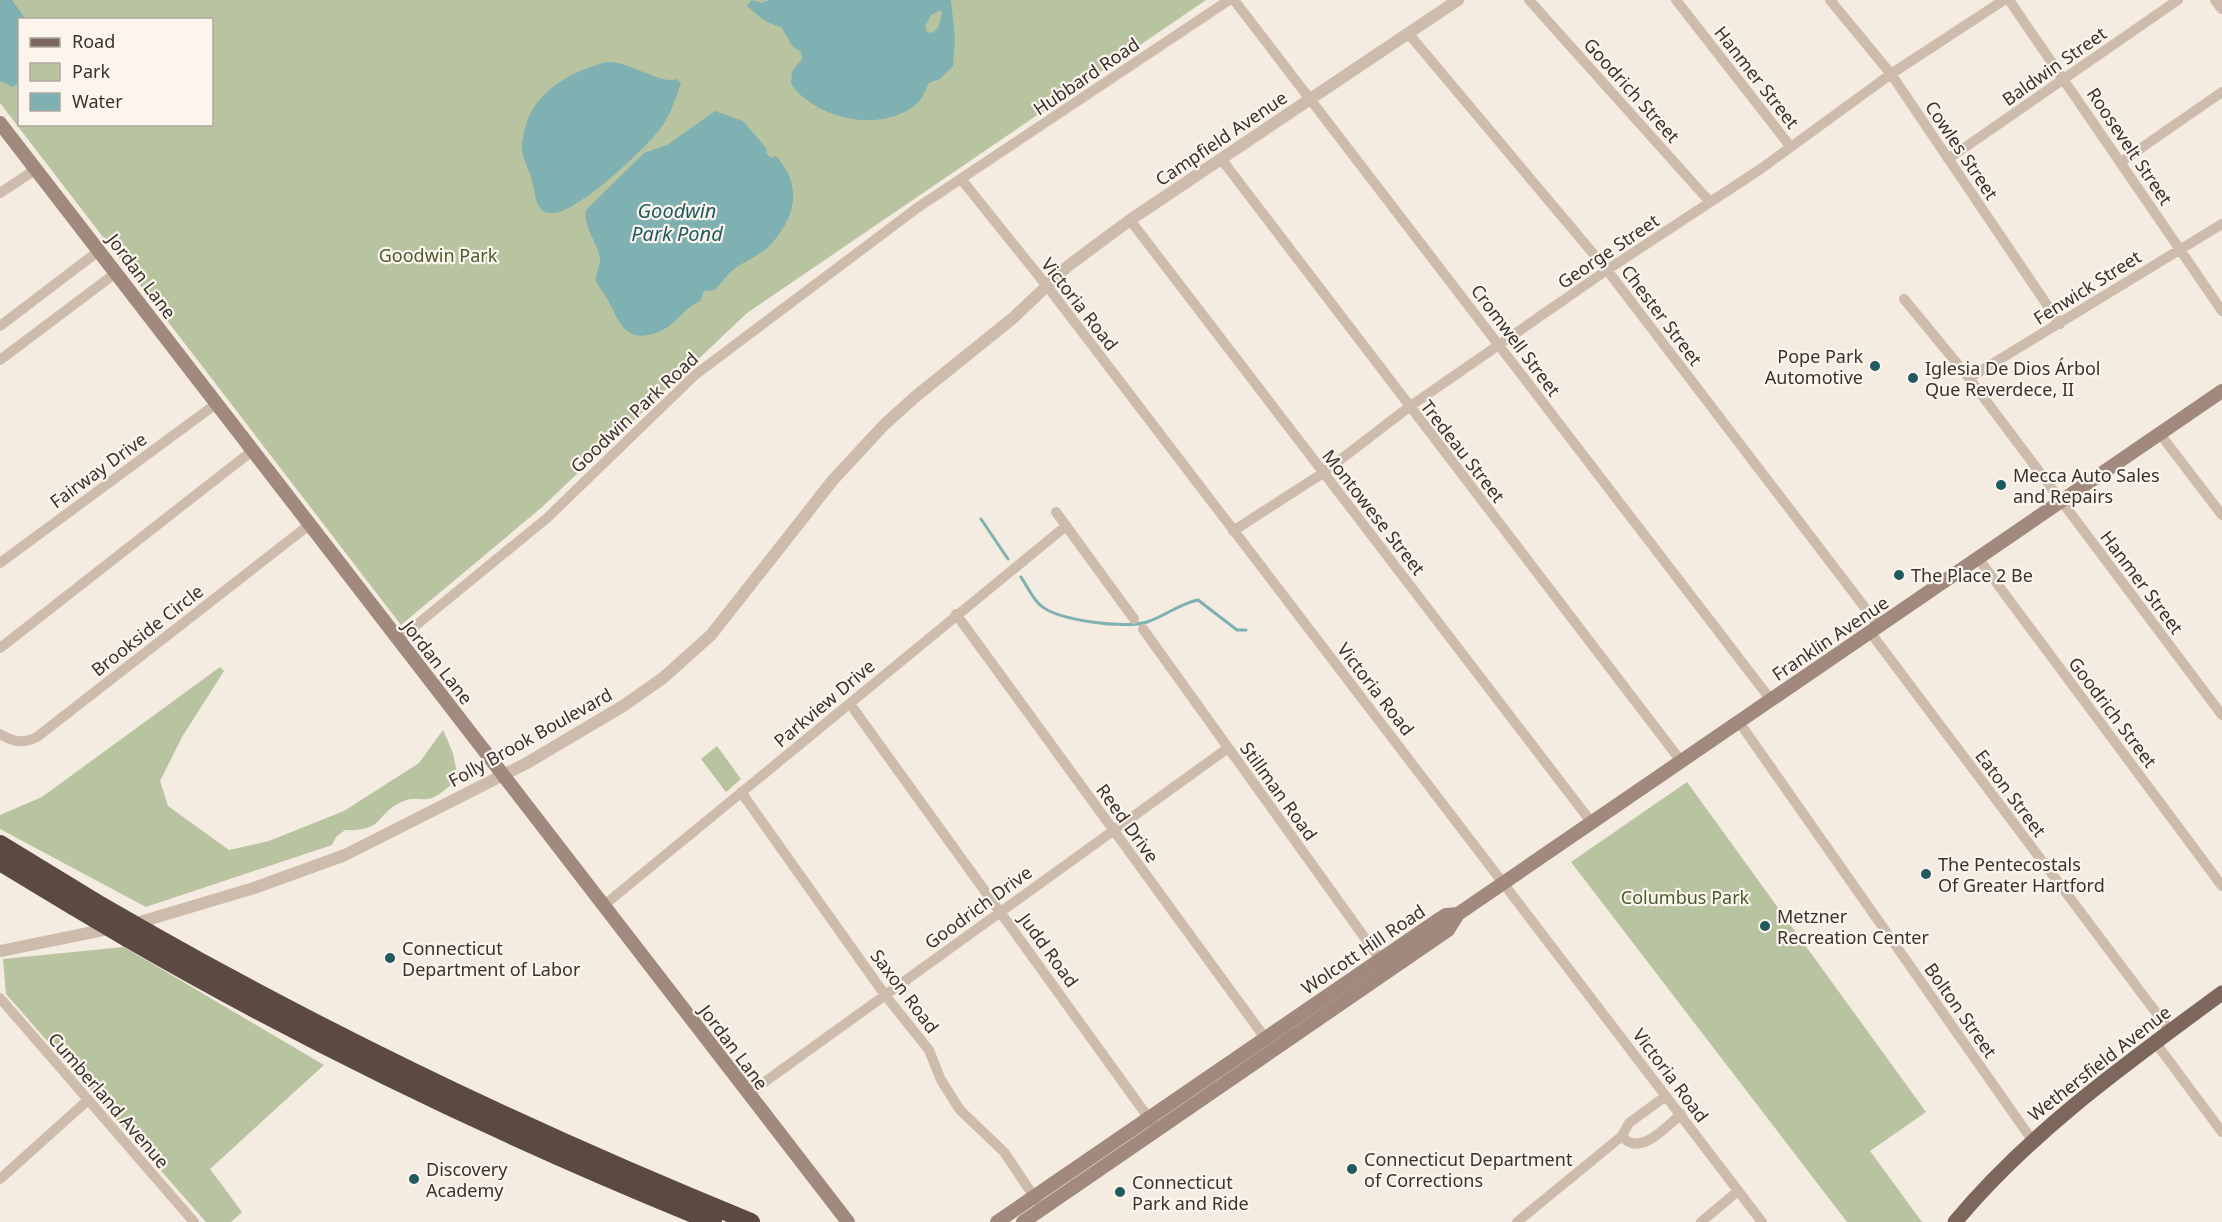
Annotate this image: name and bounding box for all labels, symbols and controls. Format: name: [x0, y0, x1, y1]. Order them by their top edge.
legend: [18, 18, 213, 126]
street label: Hanmer Street: [1709, 21, 1805, 134]
street label: Baldwin Street: [1997, 21, 2111, 111]
text: Road: [72, 29, 115, 53]
street label: Hubbard Road: [1028, 32, 1144, 120]
street label: Goodrich Street: [1579, 33, 1686, 148]
text: Park: [72, 59, 110, 83]
street label: Roosevelt Street: [2082, 83, 2178, 210]
street label: Campfield Avenue: [1150, 85, 1292, 191]
text: Water: [72, 89, 123, 113]
street label: Cowles Street: [1920, 96, 2004, 205]
water label: Goodwin Park Pond: [631, 197, 723, 247]
street label: George Street: [1553, 208, 1664, 294]
street label: Jordan Lane: [101, 227, 182, 323]
park label: Goodwin Park: [379, 243, 498, 267]
street label: Fenwick Street: [2029, 244, 2146, 330]
street label: Victoria Road: [1036, 253, 1124, 355]
street label: Chester Street: [1616, 260, 1708, 371]
street label: Cromwell Street: [1466, 279, 1566, 401]
place label: Pope Park Automotive: [1765, 344, 1863, 389]
street label: Goodwin Park Road: [565, 346, 703, 478]
place label: Iglesia De Dios Árbol Que Reverdece, II: [1925, 356, 2101, 401]
marker: Pope Park Automotive: [1868, 359, 1882, 373]
marker: Iglesia De Dios Árbol Que Reverdece, II: [1906, 371, 1920, 385]
street label: Tredeau Street: [1415, 395, 1511, 508]
street label: Fairway Drive: [45, 427, 151, 513]
street label: Montowese Street: [1317, 444, 1431, 580]
place label: Mecca Auto Sales and Repairs: [2013, 463, 2160, 508]
marker: Mecca Auto Sales and Repairs: [1994, 478, 2008, 492]
street label: Hanmer Street: [2095, 525, 2189, 639]
place label: The Place 2 Be: [1911, 563, 2033, 587]
marker: The Place 2 Be: [1892, 568, 1906, 582]
street label: Brookside Circle: [86, 579, 208, 681]
street label: Franklin Avenue: [1767, 590, 1893, 686]
street label: Jordan Lane: [396, 613, 478, 709]
street label: Victoria Road: [1332, 638, 1420, 740]
street label: Goodrich Street: [2063, 652, 2163, 773]
street label: Parkview Drive: [768, 654, 880, 752]
street label: Folly Brook Boulevard: [444, 682, 616, 792]
street label: Stillman Road: [1235, 737, 1323, 845]
street label: Eaton Street: [1970, 744, 2052, 842]
street label: Reed Drive: [1091, 779, 1165, 867]
place label: The Pentecostals Of Greater Hartford: [1938, 852, 2105, 897]
street label: Goodrich Drive: [920, 860, 1036, 954]
marker: The Pentecostals Of Greater Hartford: [1919, 867, 1933, 881]
park label: Columbus Park: [1621, 885, 1750, 909]
street label: Wolcott Hill Road: [1296, 899, 1430, 999]
place label: Metzner Recreation Center: [1777, 904, 1929, 949]
street label: Judd Road: [1013, 906, 1084, 992]
marker: Metzner Recreation Center: [1758, 919, 1772, 933]
place label: Connecticut Department of Labor: [402, 936, 581, 981]
street label: Saxon Road: [866, 944, 944, 1038]
marker: Connecticut Department of Labor: [383, 951, 397, 965]
street label: Bolton Street: [1919, 958, 2003, 1063]
street label: Jordan Lane: [693, 998, 774, 1094]
street label: Wethersfield Avenue: [2023, 1000, 2175, 1126]
street label: Victoria Road: [1628, 1023, 1714, 1127]
street label: Cumberland Avenue: [43, 1027, 175, 1173]
place label: Connecticut Department of Corrections: [1364, 1147, 1573, 1192]
place label: Discovery Academy: [426, 1157, 508, 1202]
marker: Connecticut Department of Corrections: [1345, 1162, 1359, 1176]
place label: Connecticut Park and Ride: [1132, 1170, 1249, 1215]
marker: Discovery Academy: [407, 1172, 421, 1186]
marker: Connecticut Park and Ride: [1113, 1185, 1127, 1199]

